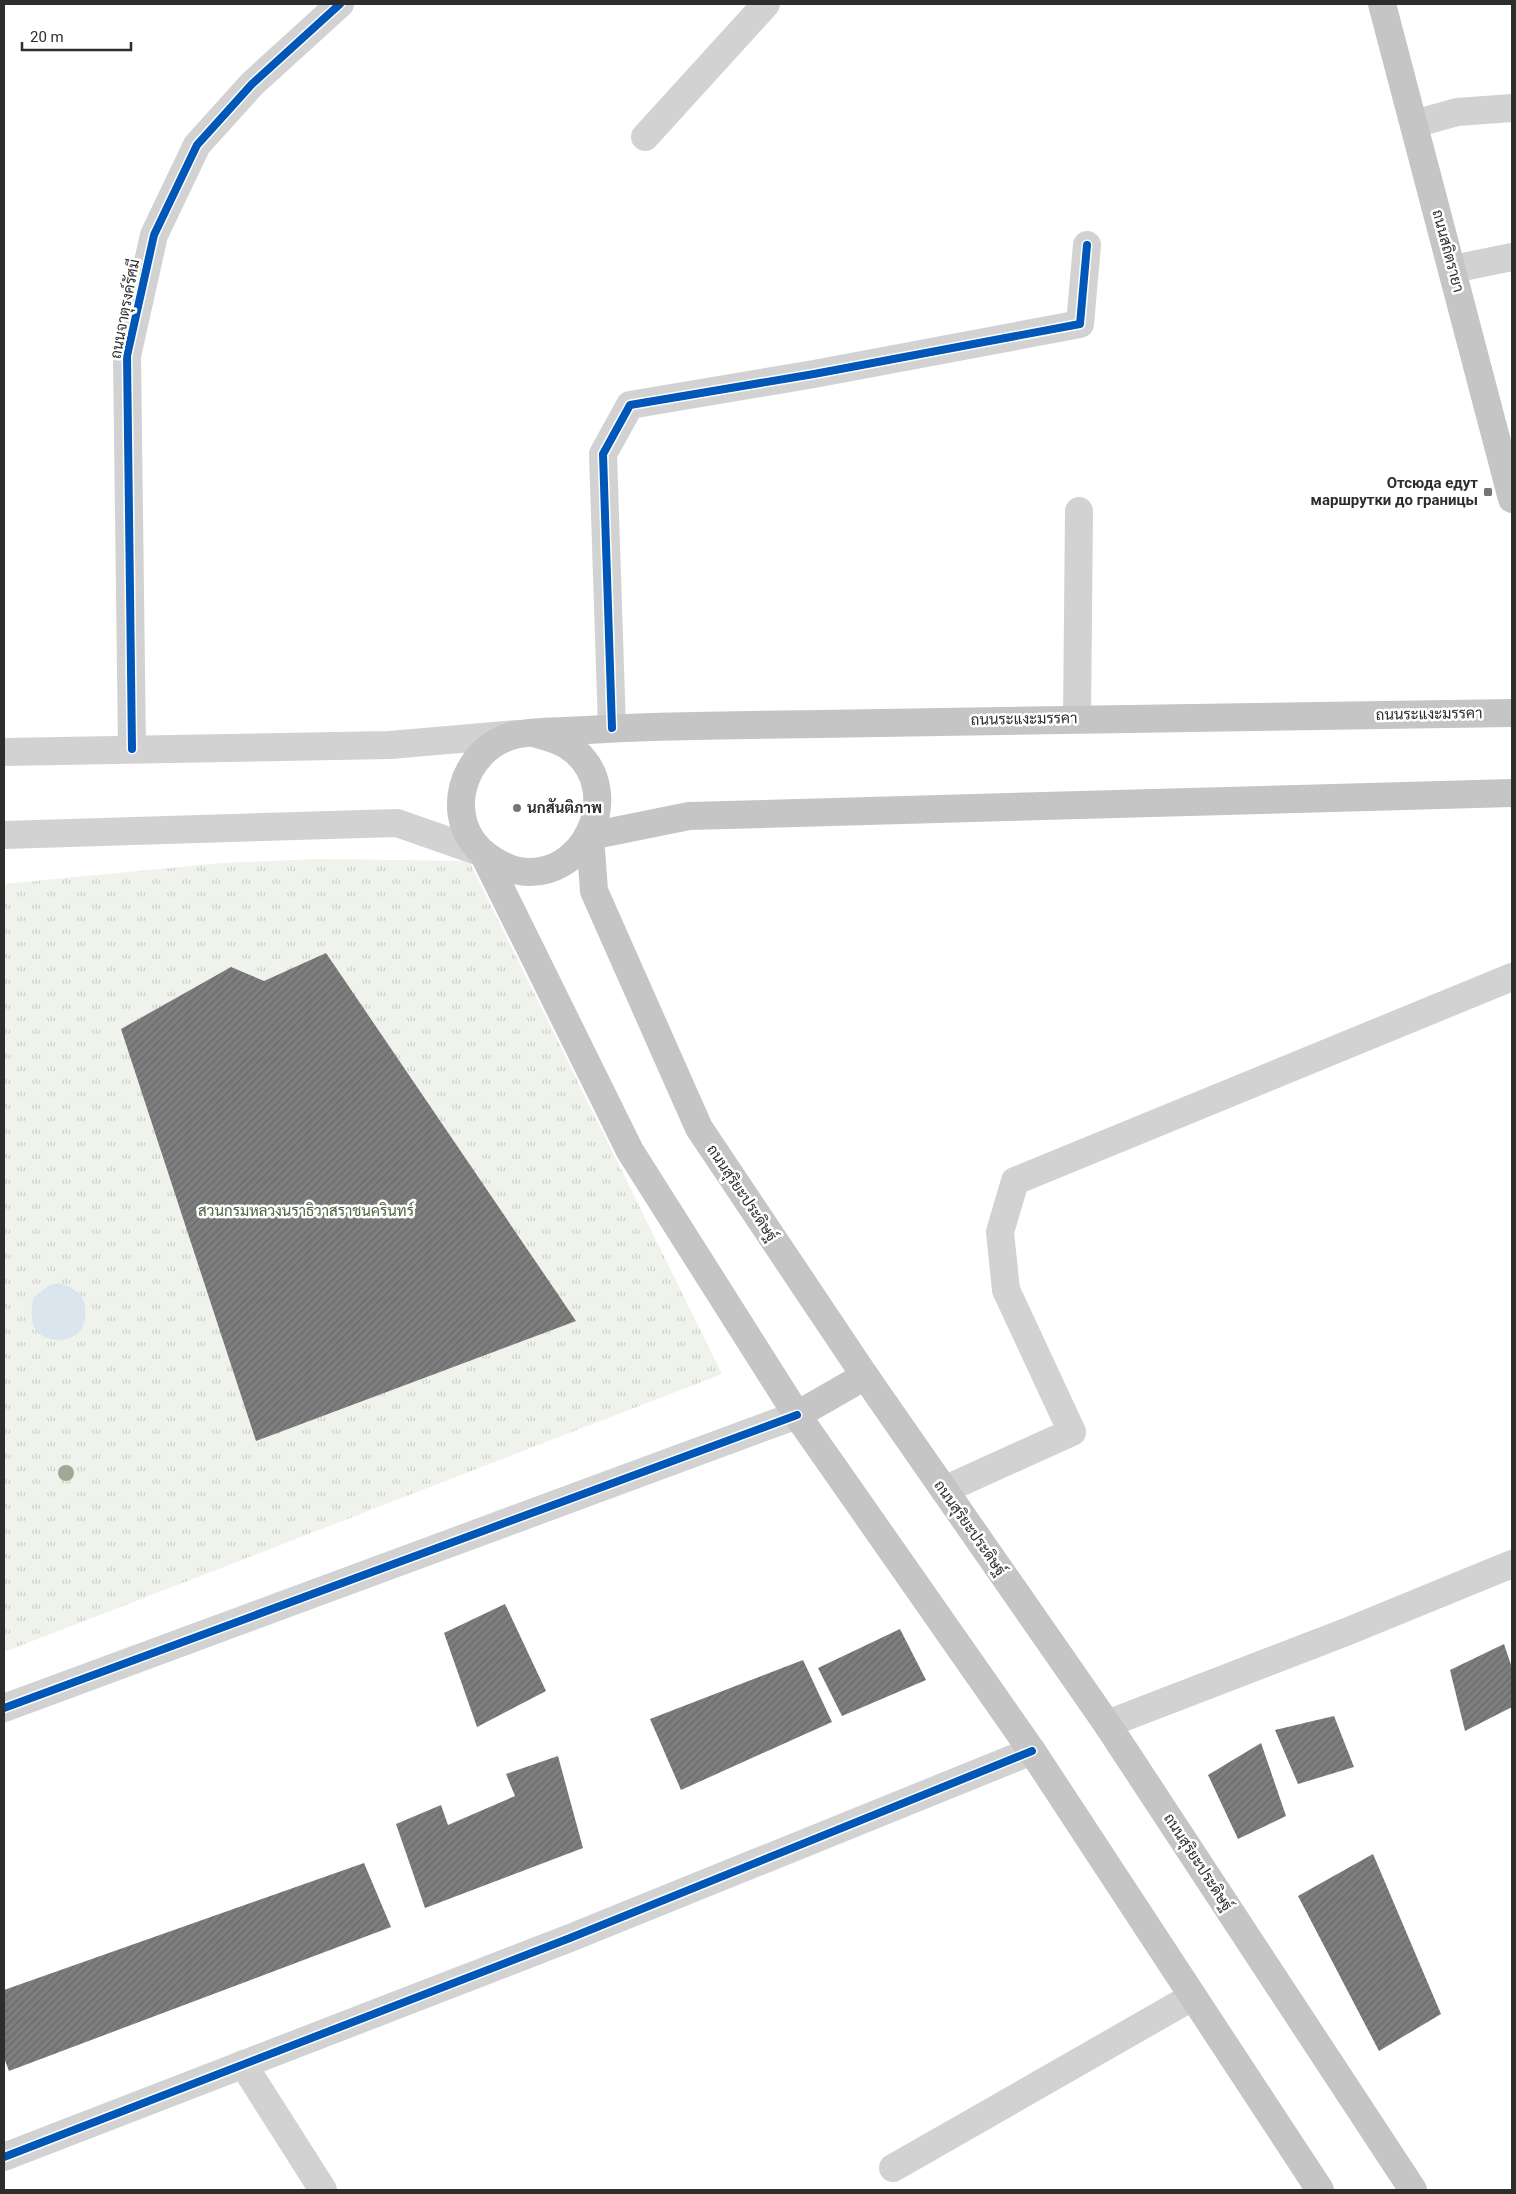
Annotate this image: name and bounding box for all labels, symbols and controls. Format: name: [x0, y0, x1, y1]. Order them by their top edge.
scale bar: [22, 20, 131, 52]
text: 20 m: [30, 28, 64, 46]
street label: ถนนสถิตรายา: [1428, 208, 1468, 294]
street label: ถนนจาตุรงค์รัศมี: [106, 257, 145, 361]
place label: Отсюда едут маршрутки до границы: [1311, 474, 1478, 509]
marker: Отсюда едут маршрутки до границы: [1482, 486, 1494, 498]
street label: ถนนระแงะมรรคา: [1376, 704, 1482, 724]
street label: ถนนระแงะมรรคา: [971, 709, 1077, 729]
place label: นกสันติภาพ: [527, 798, 602, 817]
marker: นกสันติภาพ: [511, 802, 523, 814]
street label: ถนนสุริยะประดิษฐ์: [701, 1141, 782, 1246]
park label: สวนกรมหลวงนราธิวาสราชนครินทร์: [198, 1201, 414, 1220]
street label: ถนนสุริยะประดิษฐ์: [929, 1476, 1010, 1580]
street label: ถนนสุริยะประดิษฐ์: [1158, 1809, 1237, 1915]

